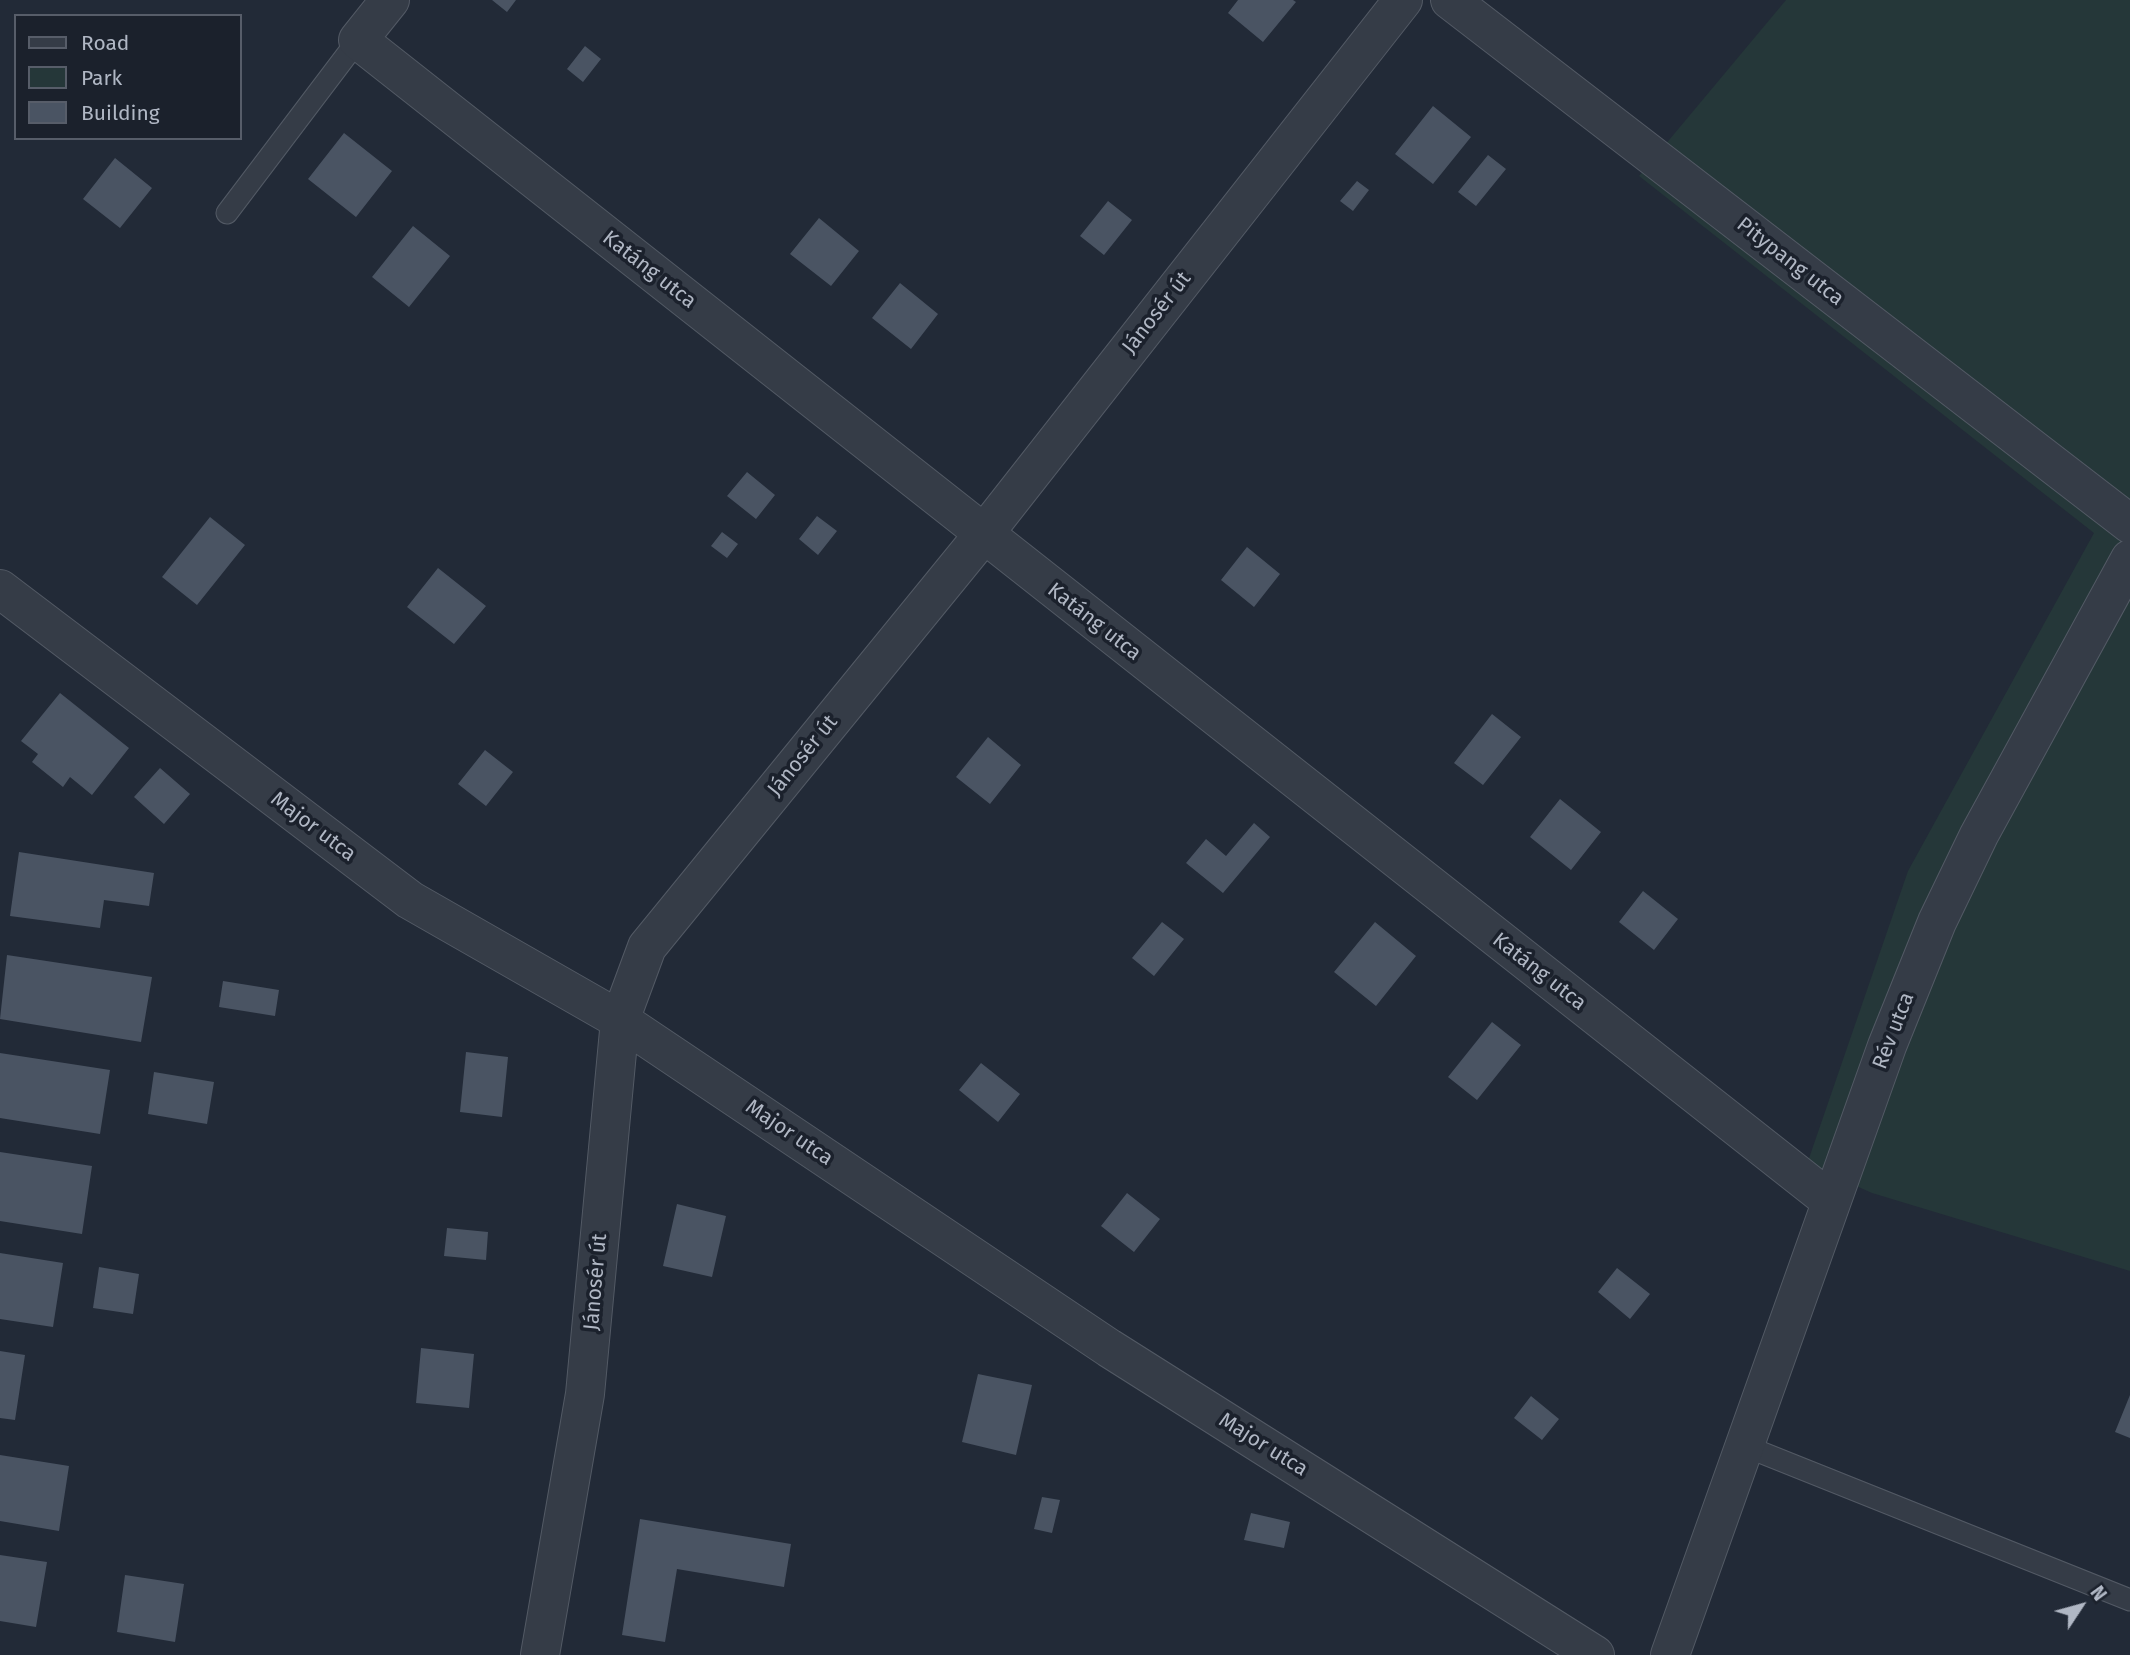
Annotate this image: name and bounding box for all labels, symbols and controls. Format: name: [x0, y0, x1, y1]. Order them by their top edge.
legend: [14, 14, 242, 140]
text: Road: [81, 30, 129, 56]
text: Park: [81, 65, 122, 91]
text: Building: [81, 100, 160, 126]
street label: Pitypang utca: [1731, 212, 1849, 312]
street label: Katáng utca: [597, 226, 701, 314]
street label: Jánosér út: [1117, 267, 1197, 359]
street label: Katáng utca: [1042, 578, 1146, 666]
street label: Jánosér út: [763, 710, 843, 802]
street label: Major utca: [265, 787, 361, 867]
street label: Katáng utca: [1487, 928, 1591, 1016]
street label: Rév utca: [1868, 989, 1920, 1073]
street label: Major utca: [740, 1095, 838, 1171]
street label: Jánosér út: [579, 1233, 613, 1331]
street label: Major utca: [1214, 1408, 1312, 1482]
north arrow: [2046, 1571, 2116, 1641]
text: N: [2085, 1581, 2111, 1605]

